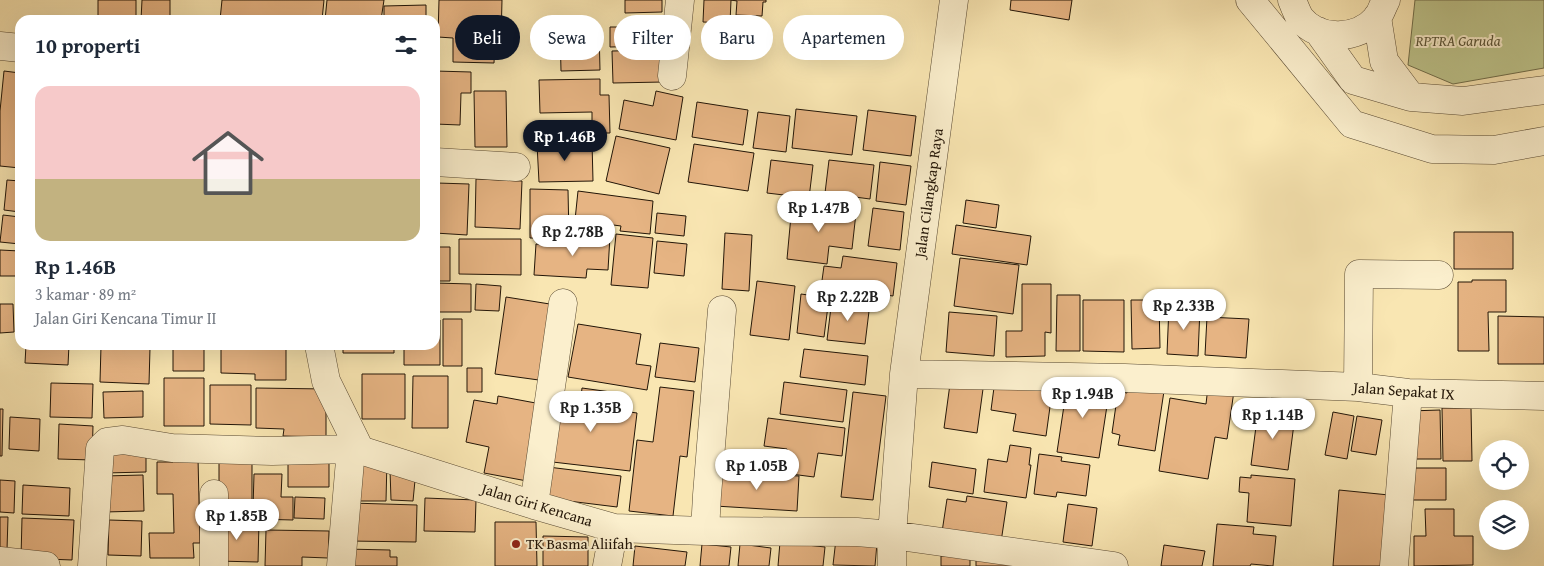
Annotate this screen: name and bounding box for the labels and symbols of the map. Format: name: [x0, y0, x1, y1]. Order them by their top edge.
park label: RPTRA Garuda: [1414, 30, 1501, 51]
pin: Rp 1.46B: [513, 120, 617, 162]
street label: Jalan Cilangkap Raya: [909, 127, 948, 261]
pin: Rp 1.47B: [767, 190, 871, 233]
pin: Rp 2.78B: [521, 214, 625, 257]
pin: Rp 2.22B: [796, 280, 900, 322]
pin: Rp 2.33B: [1132, 288, 1236, 331]
pin: Rp 1.94B: [1031, 376, 1135, 419]
street label: Jalan Sepakat IX: [1351, 376, 1456, 405]
pin: Rp 1.35B: [539, 390, 643, 433]
pin: Rp 1.14B: [1221, 398, 1325, 440]
pin: Rp 1.05B: [705, 448, 809, 491]
street label: Jalan Giri Kencana: [477, 477, 595, 531]
pin: Rp 1.85B: [185, 498, 289, 541]
place label: TK Basma Aliifah: [526, 533, 633, 554]
marker: TK Basma Aliifah: [510, 538, 522, 550]

